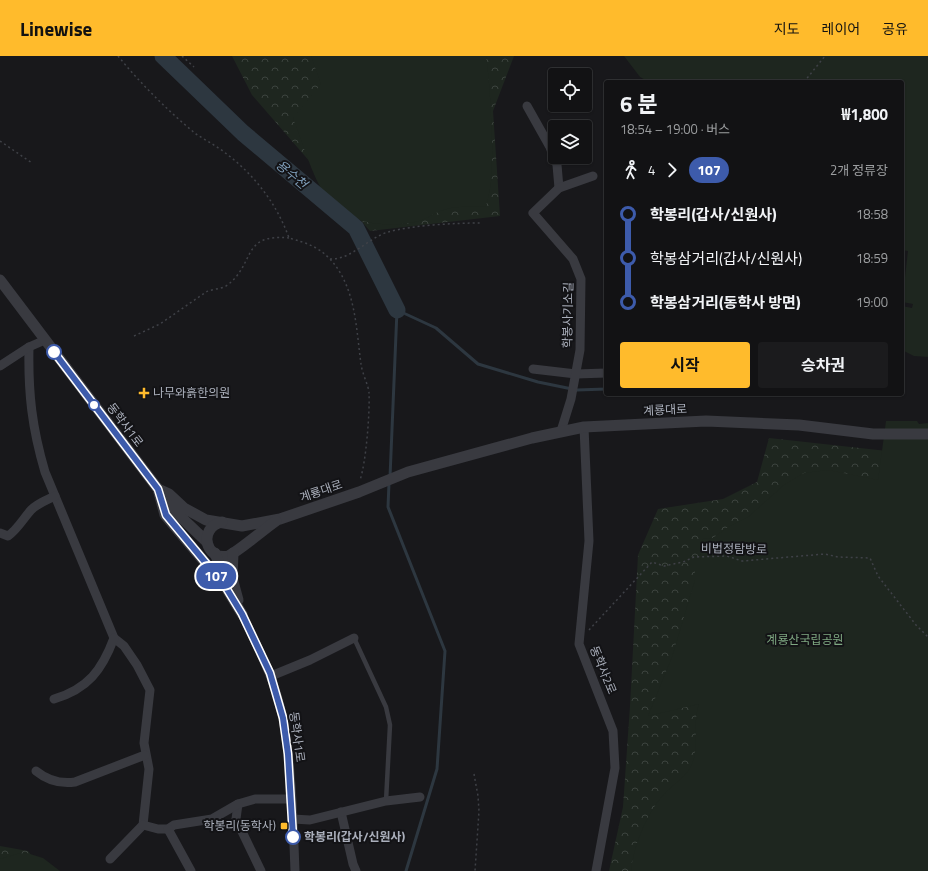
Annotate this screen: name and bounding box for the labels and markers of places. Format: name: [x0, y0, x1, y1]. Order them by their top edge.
unlabelled marker: [46, 344, 62, 360]
place label: 나무와흙한의원: [153, 383, 230, 402]
marker: 나무와흙한의원: [138, 387, 150, 399]
unlabelled marker: [88, 399, 100, 411]
place label: 학봉리(동학사): [203, 816, 276, 835]
marker: 학봉리(동학사): [279, 821, 289, 831]
place label: 학봉리(갑사/신원사): [304, 827, 406, 846]
marker: 학봉리(갑사/신원사): [285, 829, 301, 845]

